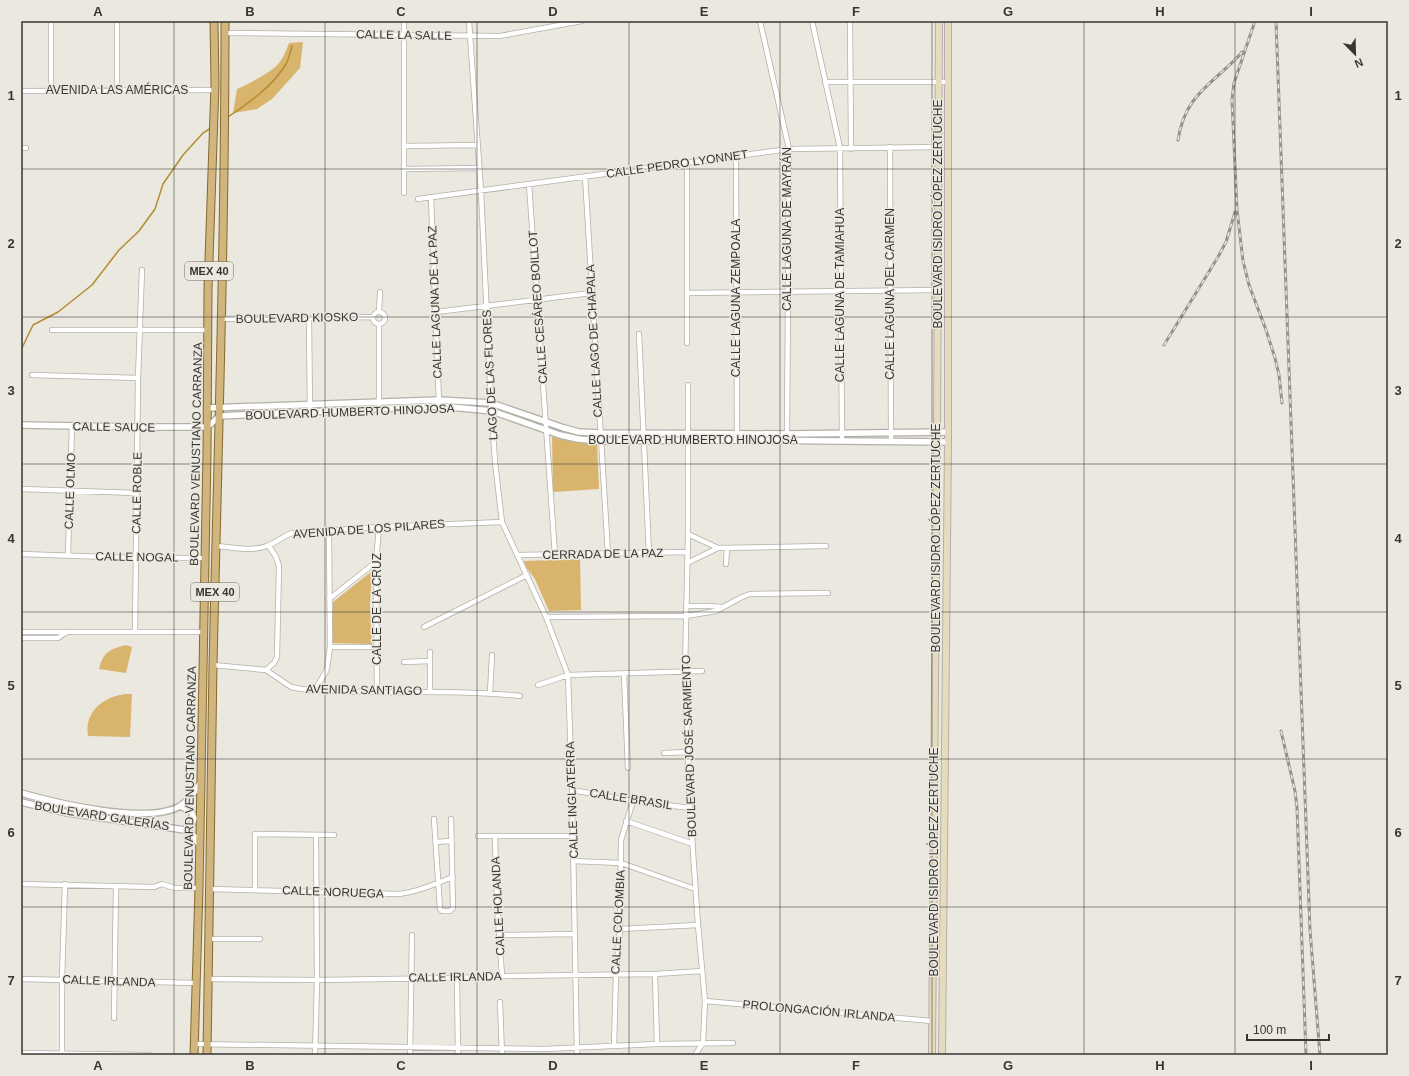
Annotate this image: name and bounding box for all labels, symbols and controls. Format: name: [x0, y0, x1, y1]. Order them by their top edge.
text: A: [93, 4, 103, 19]
text: B: [245, 4, 255, 19]
text: C: [396, 4, 406, 19]
text: D: [548, 4, 558, 19]
text: E: [700, 4, 709, 19]
text: F: [852, 4, 860, 19]
text: G: [1003, 4, 1013, 19]
text: H: [1155, 4, 1165, 19]
text: I: [1309, 4, 1313, 19]
street label: CALLE LA SALLE: [356, 27, 452, 43]
north arrow: [1335, 34, 1375, 74]
text: N: [1353, 56, 1365, 70]
street label: AVENIDA LAS AMÉRICAS: [46, 82, 188, 97]
text: 1: [7, 88, 15, 103]
text: 1: [1394, 88, 1402, 103]
street label: BOULEVARD ISIDRO LÓPEZ ZERTUCHE: [930, 100, 945, 328]
street label: CALLE PEDRO LYONNET: [605, 147, 750, 181]
street label: CALLE LAGUNA DE MAYRÁN: [779, 147, 794, 311]
street label: CALLE LAGUNA DE TAMIAHUA: [833, 208, 847, 382]
street label: CALLE LAGUNA DEL CARMEN: [883, 208, 897, 380]
street label: CALLE LAGUNA ZEMPOALA: [729, 219, 743, 377]
street label: CALLE LAGUNA DE LA PAZ: [425, 225, 445, 379]
street label: CALLE CESÁREO BOILLOT: [525, 229, 550, 384]
text: 2: [7, 236, 15, 251]
text: 2: [1394, 236, 1402, 251]
road number: MEX 40: [185, 262, 233, 280]
street label: CALLE LAGO DE CHAPALA: [583, 264, 605, 418]
street label: LAGO DE LAS FLORES: [480, 309, 500, 441]
street label: BOULEVARD KIOSKO: [236, 310, 358, 326]
street label: BOULEVARD VENUSTIANO CARRANZA: [187, 342, 205, 566]
text: 3: [7, 383, 15, 398]
text: 3: [1394, 383, 1402, 398]
street label: BOULEVARD HUMBERTO HINOJOSA: [245, 401, 455, 423]
street label: CALLE SAUCE: [73, 419, 155, 435]
street label: BOULEVARD ISIDRO LÓPEZ ZERTUCHE: [928, 424, 943, 652]
street label: BOULEVARD HUMBERTO HINOJOSA: [588, 433, 798, 447]
street label: CALLE OLMO: [62, 452, 78, 530]
street label: CALLE ROBLE: [129, 452, 145, 534]
street label: AVENIDA DE LOS PILARES: [292, 517, 446, 541]
text: 4: [7, 531, 15, 546]
text: 4: [1394, 531, 1402, 546]
street label: CERRADA DE LA PAZ: [542, 546, 664, 562]
street label: CALLE NOGAL: [95, 549, 179, 565]
street label: CALLE DE LA CRUZ: [370, 553, 384, 665]
road number: MEX 40: [191, 583, 239, 601]
street label: BOULEVARD JOSÉ SARMIENTO: [678, 655, 699, 837]
street label: BOULEVARD VENUSTIANO CARRANZA: [181, 666, 199, 890]
text: 5: [7, 678, 15, 693]
text: 5: [1394, 678, 1402, 693]
street label: AVENIDA SANTIAGO: [306, 682, 422, 698]
street label: CALLE INGLATERRA: [563, 741, 581, 859]
street label: BOULEVARD ISIDRO LÓPEZ ZERTUCHE: [926, 748, 941, 976]
street label: CALLE BRASIL: [588, 786, 674, 813]
street label: BOULEVARD GALERÍAS: [33, 797, 171, 834]
text: 6: [7, 825, 15, 840]
text: 6: [1394, 825, 1402, 840]
street label: CALLE HOLANDA: [488, 856, 508, 956]
street label: CALLE COLOMBIA: [608, 869, 628, 975]
street label: CALLE NORUEGA: [282, 883, 384, 901]
street label: CALLE IRLANDA: [408, 969, 502, 985]
street label: CALLE IRLANDA: [62, 972, 156, 990]
text: 7: [7, 973, 15, 988]
text: 7: [1394, 973, 1402, 988]
street label: PROLONGACIÓN IRLANDA: [742, 996, 896, 1025]
scale bar: [1247, 1016, 1329, 1042]
text: 100 m: [1253, 1023, 1286, 1037]
text: A: [93, 1058, 103, 1073]
text: B: [245, 1058, 255, 1073]
text: C: [396, 1058, 406, 1073]
text: D: [548, 1058, 558, 1073]
text: E: [700, 1058, 709, 1073]
text: F: [852, 1058, 860, 1073]
text: G: [1003, 1058, 1013, 1073]
text: H: [1155, 1058, 1165, 1073]
text: I: [1309, 1058, 1313, 1073]

